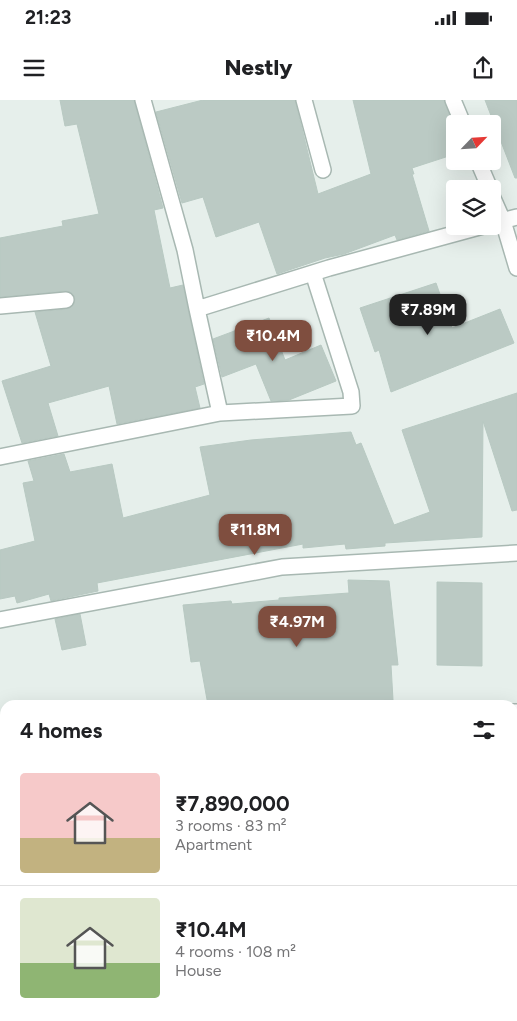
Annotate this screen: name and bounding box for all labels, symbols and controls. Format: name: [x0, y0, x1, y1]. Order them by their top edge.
text: 21:23: [25, 6, 71, 29]
icon: menu: [20, 54, 48, 82]
text: Nestly: [225, 54, 292, 81]
icon: share: [469, 54, 497, 82]
north arrow: [446, 115, 501, 170]
map controls: [446, 115, 501, 235]
button: layers: [446, 180, 501, 235]
pin: ₹7.89M: [387, 294, 469, 336]
text: ₹7.89M: [400, 300, 456, 319]
pin: ₹10.4M: [232, 320, 314, 362]
text: ₹10.4M: [246, 326, 300, 345]
pin: ₹11.8M: [214, 514, 296, 556]
text: ₹11.8M: [230, 520, 280, 539]
pin: ₹4.97M: [256, 606, 338, 648]
text: ₹4.97M: [269, 612, 325, 631]
icon: filters: [470, 716, 498, 744]
text: 4 homes: [20, 718, 102, 743]
text: ₹7,890,000: [175, 791, 290, 816]
icon: home: [60, 793, 120, 853]
text: 3 rooms · 83 m²: [175, 816, 287, 835]
text: Apartment: [175, 835, 252, 854]
text: ₹10.4M: [175, 917, 247, 942]
icon: home: [60, 918, 120, 978]
text: 4 rooms · 108 m²: [175, 942, 296, 961]
text: House: [175, 961, 221, 980]

